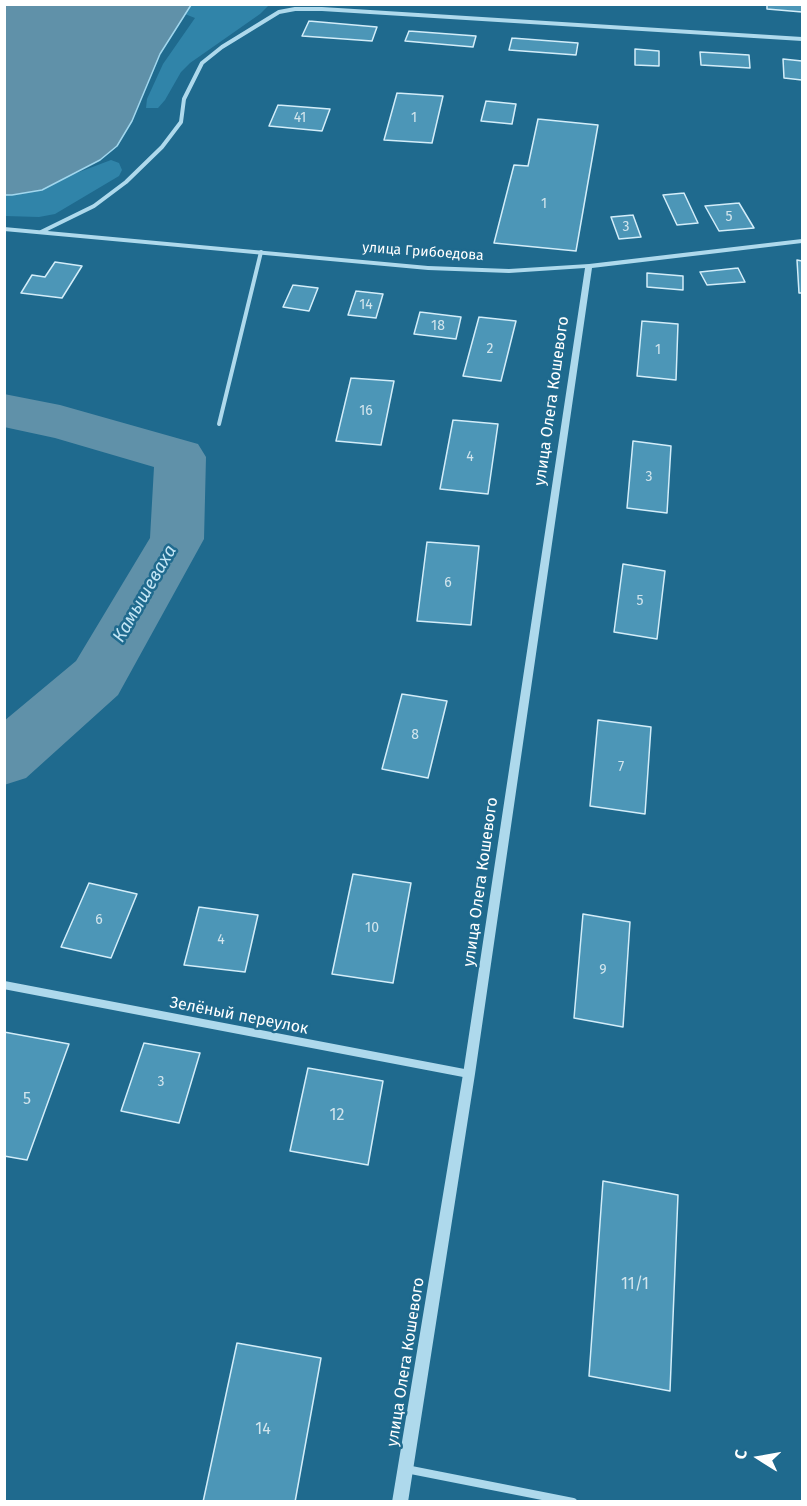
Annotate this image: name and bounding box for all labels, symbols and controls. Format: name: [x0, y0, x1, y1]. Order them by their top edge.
house number: 41: [294, 110, 306, 126]
house number: 1: [411, 110, 417, 126]
house number: 1: [541, 196, 547, 212]
house number: 5: [725, 209, 733, 225]
house number: 3: [623, 219, 629, 235]
street label: улица Грибоедова: [362, 239, 484, 265]
house number: 14: [359, 297, 373, 313]
street label: улица Олега Кошевого: [531, 315, 573, 487]
house number: 18: [431, 318, 445, 334]
house number: 2: [487, 341, 493, 357]
house number: 1: [655, 342, 661, 358]
house number: 16: [359, 403, 373, 419]
house number: 4: [466, 449, 474, 465]
house number: 3: [646, 469, 652, 485]
water label: Камышеваха: [108, 542, 182, 646]
house number: 6: [444, 575, 452, 591]
house number: 5: [636, 593, 644, 609]
house number: 8: [411, 727, 419, 743]
house number: 7: [618, 759, 624, 775]
street label: улица Олега Кошевого: [460, 796, 502, 968]
house number: 6: [95, 912, 103, 928]
house number: 10: [365, 920, 379, 936]
house number: 4: [217, 932, 225, 948]
house number: 9: [599, 962, 607, 978]
street label: Зелёный переулок: [168, 993, 310, 1039]
house number: 3: [158, 1074, 164, 1090]
house number: 5: [23, 1090, 31, 1110]
house number: 12: [330, 1106, 344, 1126]
house number: 11/1: [621, 1275, 649, 1295]
street label: улица Олега Кошевого: [383, 1276, 429, 1448]
house number: 14: [255, 1420, 271, 1440]
north arrow: [729, 1428, 789, 1488]
text: С: [731, 1448, 751, 1461]

